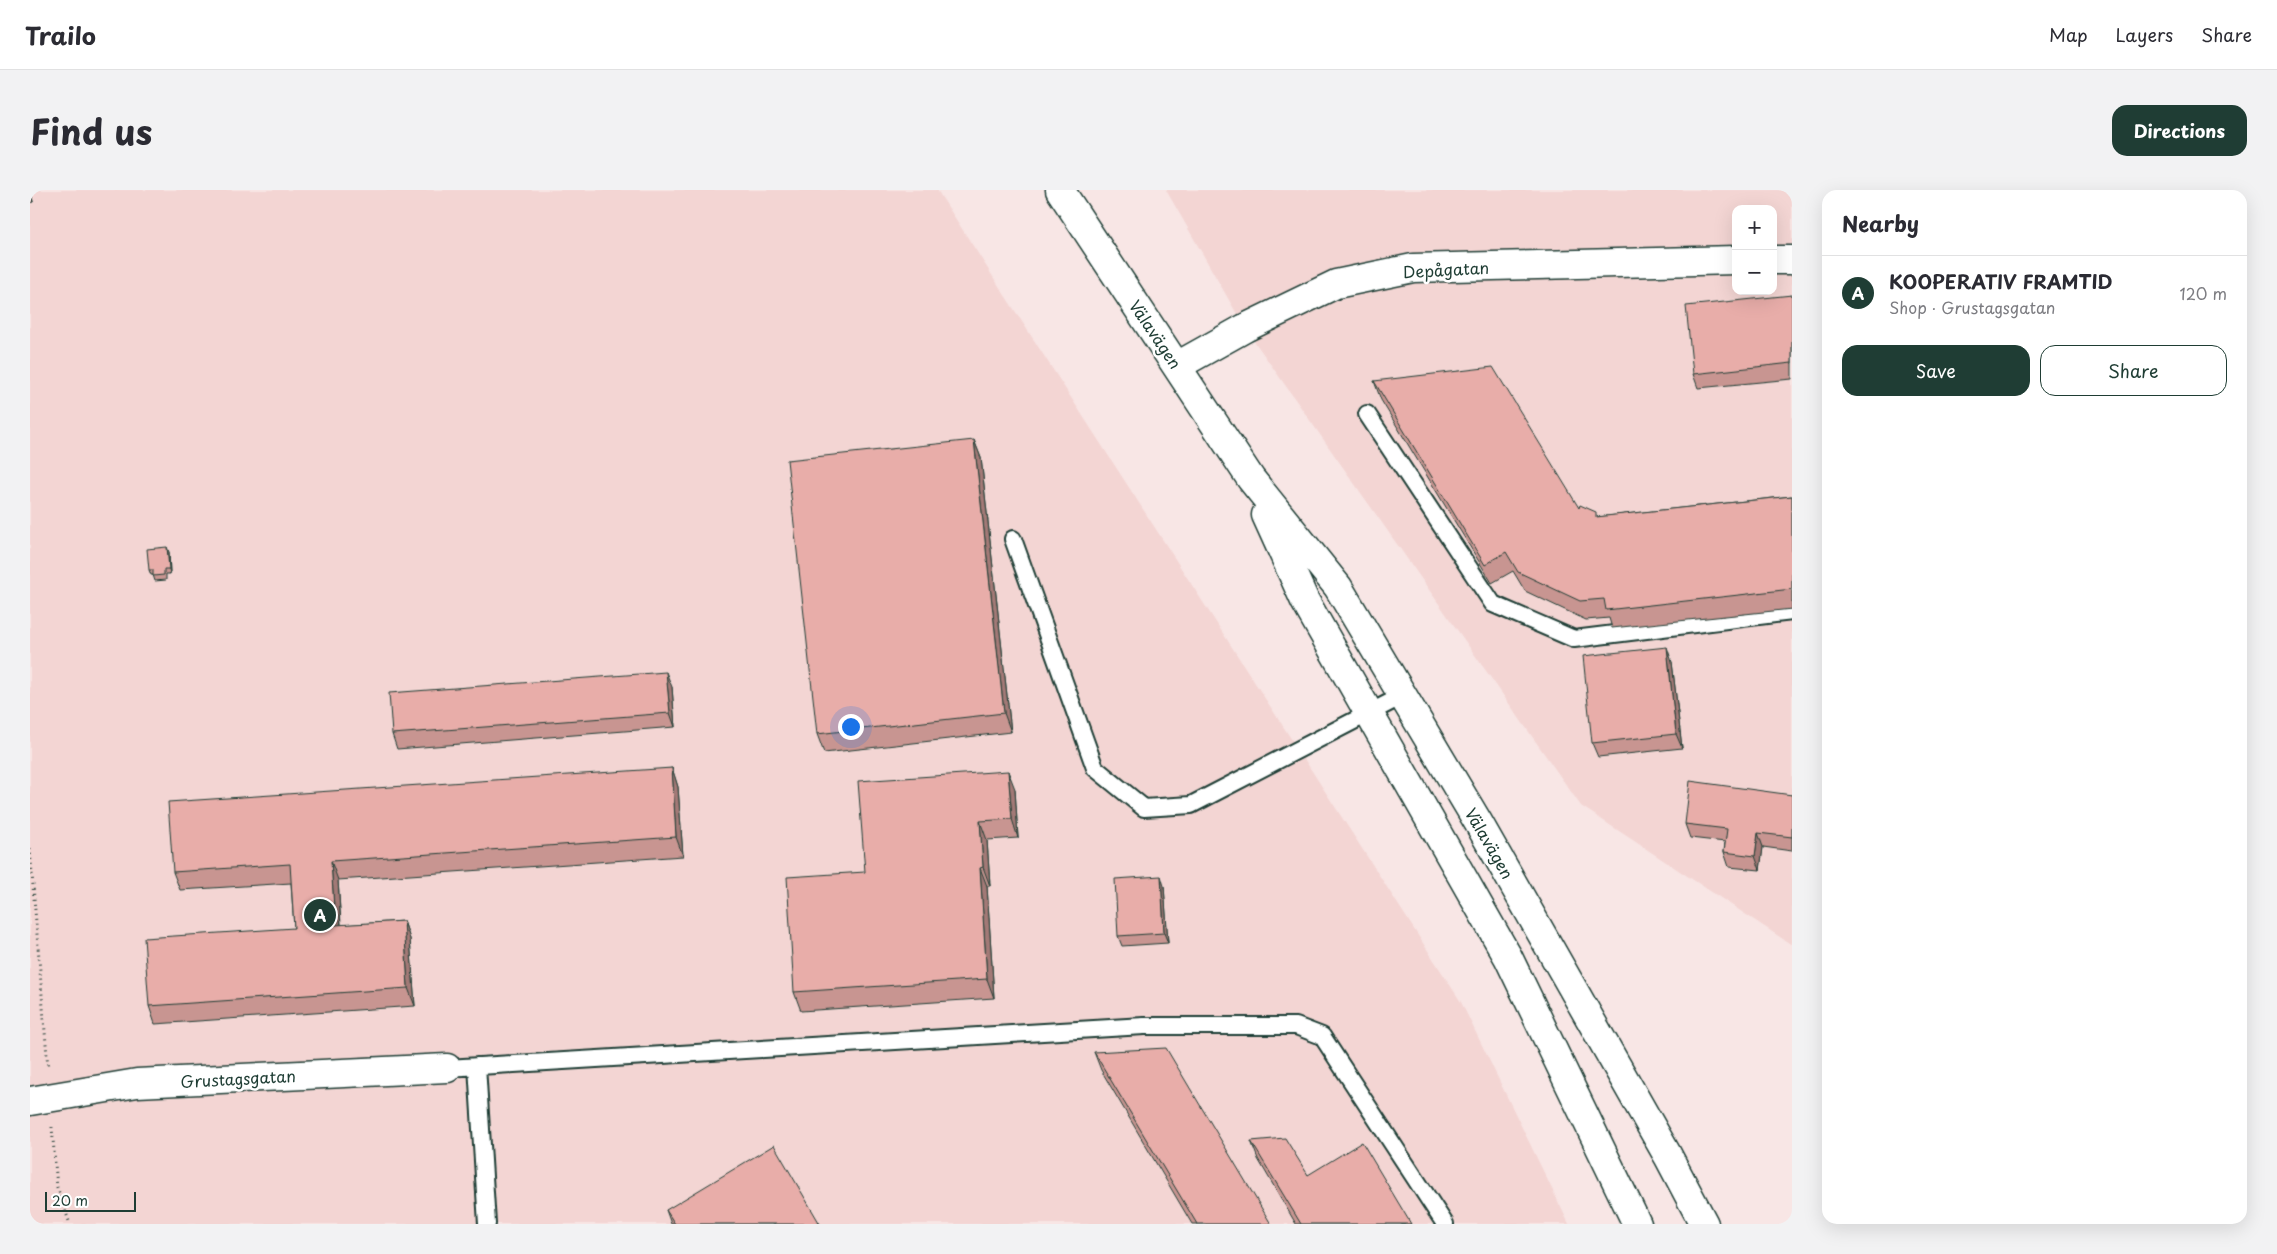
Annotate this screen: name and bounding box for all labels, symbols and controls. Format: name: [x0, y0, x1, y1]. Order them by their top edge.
text: Trailo: [25, 17, 96, 53]
text: Map: [2049, 21, 2088, 48]
text: Layers: [2116, 21, 2173, 48]
text: Share: [2201, 21, 2252, 48]
text: Find us: [30, 104, 152, 157]
button: Directions: [2112, 105, 2247, 156]
map controls: [1732, 205, 1777, 295]
button: +: [1732, 205, 1777, 250]
text: Nearby: [1842, 207, 1919, 239]
button: −: [1732, 250, 1777, 295]
street label: Depågatan: [1402, 255, 1490, 283]
text: KOOPERATIV FRAMTID: [1889, 267, 2113, 295]
text: A: [1852, 281, 1864, 305]
text: 120 m: [2180, 281, 2227, 305]
street label: Välavägen: [1124, 295, 1188, 373]
text: Shop · Grustagsgatan: [1889, 295, 2055, 319]
button: Save: [1842, 345, 2030, 396]
button: Share: [2040, 345, 2227, 396]
your location: [838, 714, 864, 740]
street label: Välavägen: [1460, 803, 1520, 883]
pin: A: [304, 896, 336, 934]
street label: Grustagsgatan: [180, 1063, 296, 1093]
scale bar: [45, 1189, 136, 1212]
text: 20 m: [52, 1190, 88, 1211]

